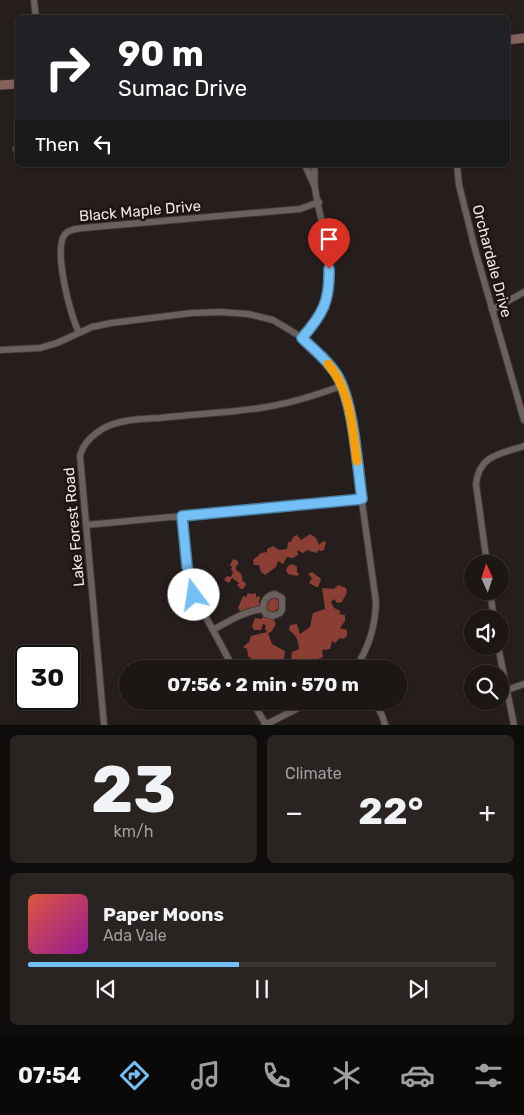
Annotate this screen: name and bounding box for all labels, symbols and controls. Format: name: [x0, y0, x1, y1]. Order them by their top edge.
text: 90 m: [118, 33, 204, 75]
icon: right: [35, 35, 100, 100]
text: Sumac Drive: [118, 75, 247, 102]
icon: left: [89, 130, 117, 158]
text: Then: [35, 133, 79, 156]
street label: Black Maple Drive: [78, 197, 202, 225]
street label: Orchardale Drive: [468, 203, 516, 319]
pin: [308, 218, 350, 269]
icon: arrive: [315, 225, 343, 253]
street label: Lake Forest Road: [60, 466, 88, 588]
north arrow: [464, 555, 509, 600]
map controls: [464, 555, 509, 710]
position arrow: [167, 568, 219, 620]
button: sound: [464, 610, 509, 655]
speed limit sign: 30: [15, 645, 80, 710]
button: search: [464, 665, 509, 710]
text: 07:56 · 2 min · 570 m: [167, 673, 359, 696]
text: 23: [91, 751, 176, 828]
text: Climate: [285, 764, 342, 783]
text: 22°: [358, 788, 423, 834]
text: −: [285, 796, 303, 829]
text: +: [479, 796, 496, 829]
text: km/h: [114, 822, 153, 841]
text: Paper Moons: [103, 903, 224, 926]
text: Ada Vale: [103, 926, 167, 945]
icon: previous: [92, 975, 120, 1003]
icon: pause: [248, 975, 276, 1003]
icon: next: [404, 975, 432, 1003]
icon: directions: [117, 1058, 152, 1093]
icon: music: [188, 1058, 223, 1093]
icon: phone: [259, 1058, 294, 1093]
icon: climate: [329, 1058, 364, 1093]
icon: car: [400, 1058, 435, 1093]
icon: filters: [471, 1058, 506, 1093]
text: 07:54: [18, 1062, 81, 1089]

